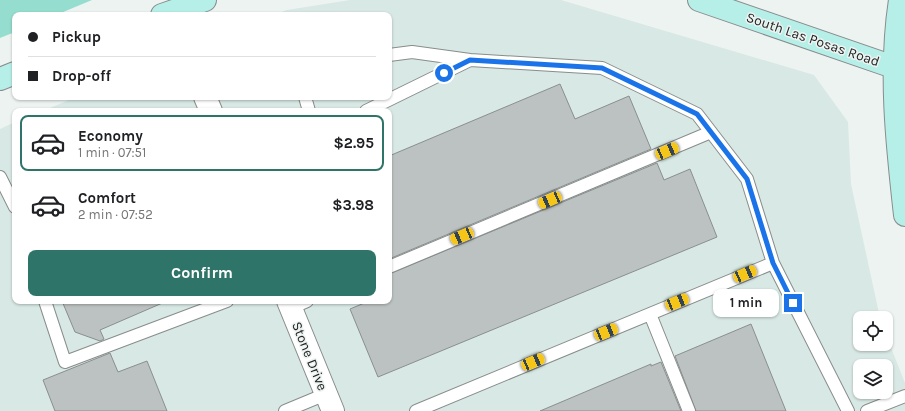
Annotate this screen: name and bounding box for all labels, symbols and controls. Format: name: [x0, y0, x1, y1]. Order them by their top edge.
street label: South Las Posas Road: [744, 9, 882, 70]
text: Pickup: [52, 28, 101, 46]
route start: [435, 64, 453, 82]
text: Drop-off: [52, 67, 111, 85]
icon: car: [30, 125, 66, 161]
text: Economy: [78, 127, 143, 145]
text: $2.95: [333, 134, 374, 152]
car: [654, 141, 680, 161]
text: 1 min · 07:51: [78, 145, 146, 160]
icon: car: [30, 187, 66, 223]
text: Comfort: [78, 189, 136, 207]
car: [537, 190, 563, 210]
text: $3.98: [332, 196, 374, 214]
text: 2 min · 07:52: [78, 207, 153, 222]
car: [449, 226, 475, 246]
button: Confirm: [28, 250, 376, 296]
car: [732, 264, 758, 284]
callout: 1 min: [713, 289, 779, 317]
car: [664, 292, 690, 312]
route end: [784, 294, 802, 312]
text: 1 min: [730, 295, 762, 310]
map controls: [853, 311, 893, 399]
button: locate: [853, 311, 893, 351]
street label: Stone Drive: [288, 319, 331, 393]
car: [593, 322, 619, 342]
car: [520, 352, 546, 372]
button: layers: [853, 359, 893, 399]

